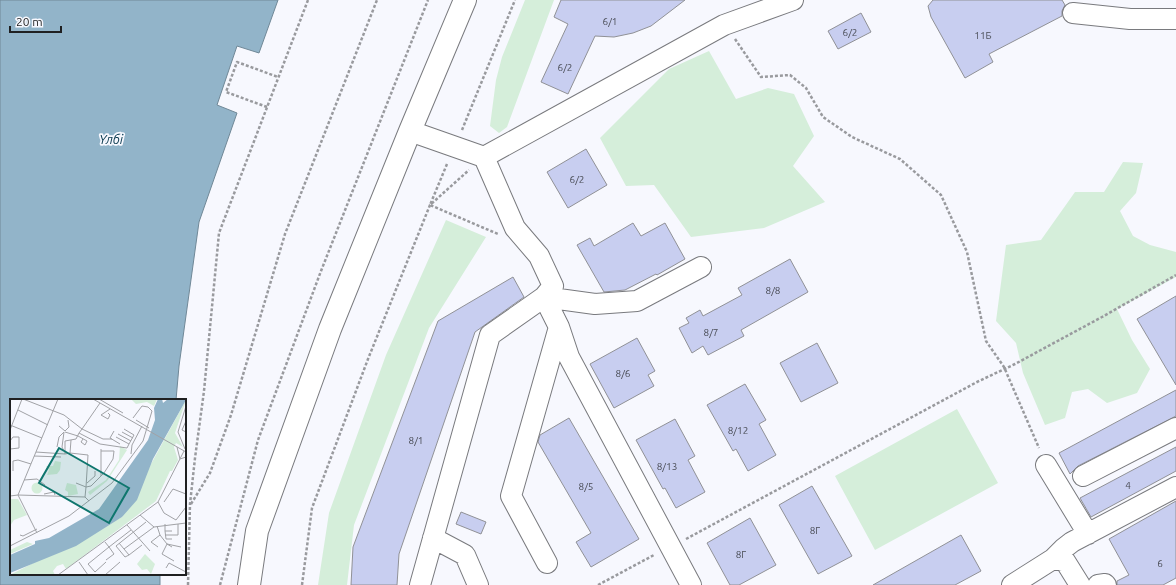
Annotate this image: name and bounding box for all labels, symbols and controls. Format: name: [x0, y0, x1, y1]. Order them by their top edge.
scale bar: [10, 8, 61, 34]
text: 20 m: [16, 15, 43, 28]
house number: 6/1: [603, 16, 617, 27]
house number: 6/2: [843, 27, 857, 38]
house number: 11Б: [974, 30, 992, 41]
house number: 6/2: [558, 62, 572, 73]
water label: Үлбі: [99, 132, 124, 146]
house number: 6/2: [570, 174, 584, 185]
house number: 8/8: [766, 285, 781, 296]
house number: 8/7: [704, 327, 718, 338]
house number: 8/6: [616, 368, 631, 379]
inset map: [10, 399, 186, 575]
house number: 8/12: [728, 425, 748, 436]
house number: 8/1: [409, 435, 423, 446]
house number: 8/13: [657, 461, 677, 472]
house number: 4: [1125, 480, 1131, 491]
house number: 8/5: [579, 481, 593, 492]
house number: 8Г: [810, 525, 820, 536]
house number: 8Г: [736, 549, 746, 560]
house number: 6: [1157, 558, 1163, 569]

